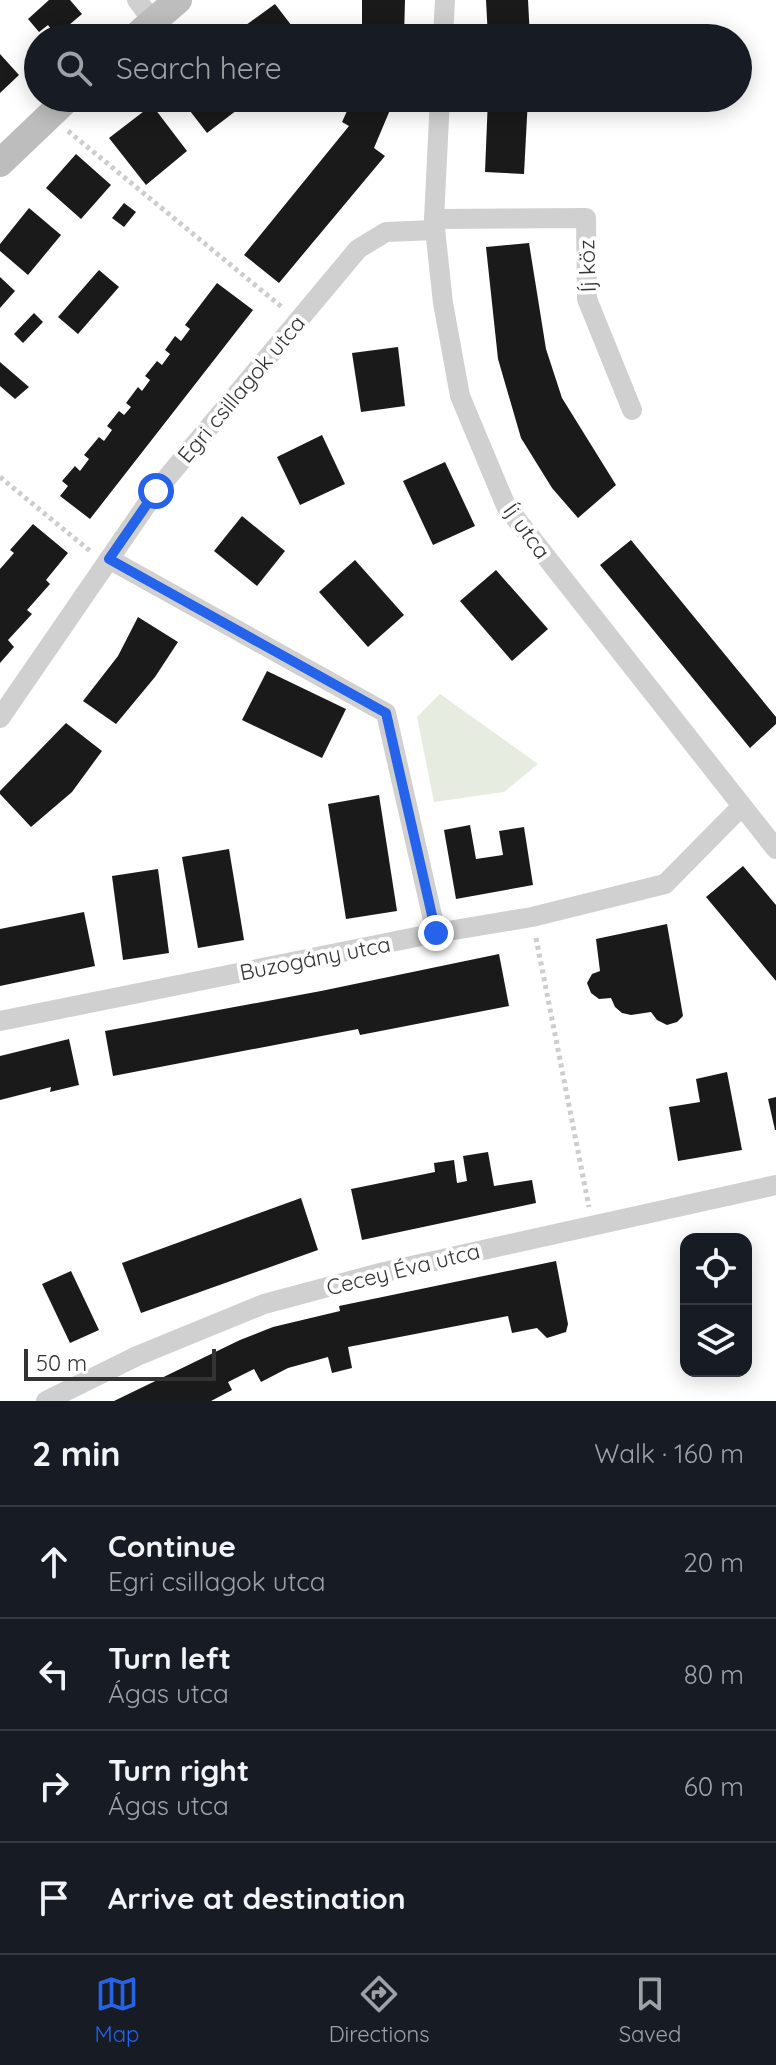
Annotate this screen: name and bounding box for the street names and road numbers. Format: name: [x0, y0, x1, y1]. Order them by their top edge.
street label: Íj köz: [572, 239, 602, 293]
street label: Egri csillagok utca: [171, 310, 311, 468]
street label: Íj utca: [497, 498, 557, 564]
street label: Buzogány utca: [237, 930, 393, 986]
street label: Cecey Éva utca: [323, 1236, 483, 1302]

